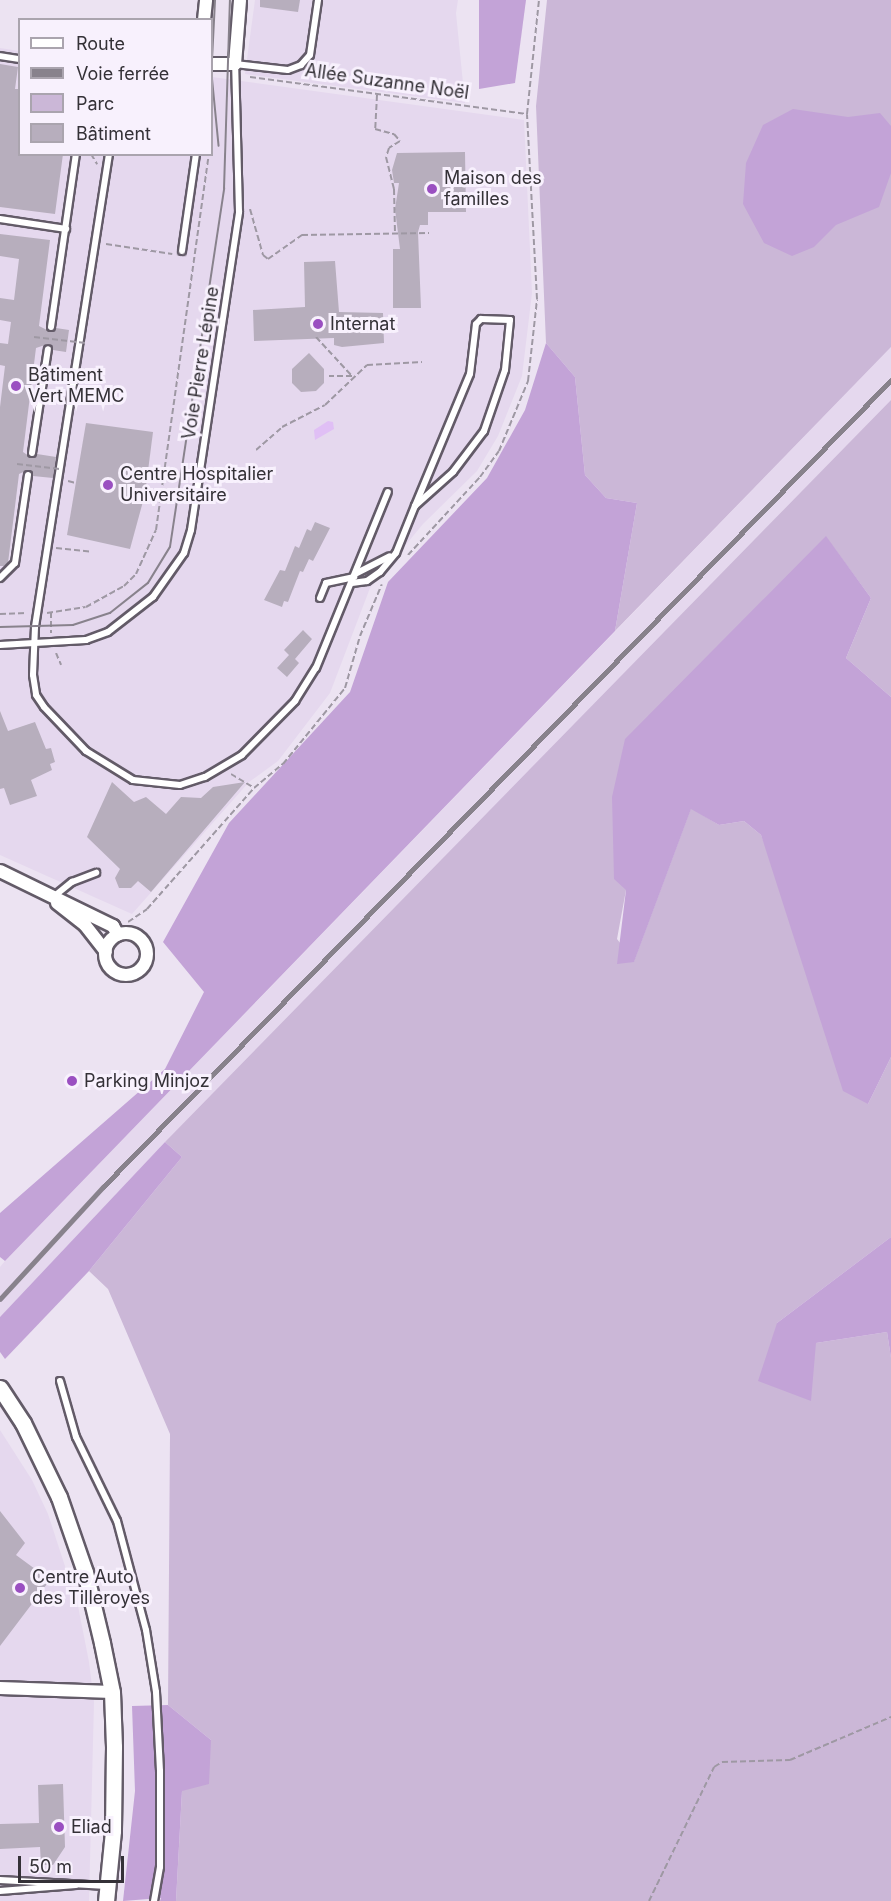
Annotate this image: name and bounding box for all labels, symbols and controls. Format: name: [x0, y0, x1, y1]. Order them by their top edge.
legend: [18, 18, 213, 156]
text: Route: [76, 33, 125, 54]
street label: Allée Suzanne Noël: [304, 60, 470, 104]
text: Voie ferrée: [76, 63, 169, 84]
text: Parc: [76, 93, 114, 114]
text: Bâtiment: [76, 123, 151, 144]
place label: Maison des familles: [444, 168, 542, 210]
marker: Maison des familles: [425, 182, 439, 196]
street label: Voie Pierre Lépine: [178, 285, 224, 441]
place label: Internat: [330, 313, 395, 335]
marker: Internat: [311, 317, 325, 331]
place label: Bâtiment Vert MEMC: [28, 365, 124, 407]
marker: Bâtiment Vert MEMC: [9, 379, 23, 393]
place label: Centre Hospitalier Universitaire: [120, 464, 273, 506]
marker: Centre Hospitalier Universitaire: [101, 478, 115, 492]
place label: Parking Minjoz: [84, 1070, 210, 1092]
marker: Parking Minjoz: [65, 1074, 79, 1088]
place label: Centre Auto des Tilleroyes: [32, 1567, 150, 1610]
marker: Centre Auto des Tilleroyes: [13, 1581, 27, 1595]
place label: Eliad: [71, 1816, 112, 1838]
marker: Eliad: [52, 1820, 66, 1834]
scale bar: [21, 1844, 128, 1882]
text: 50 m: [29, 1856, 72, 1877]

